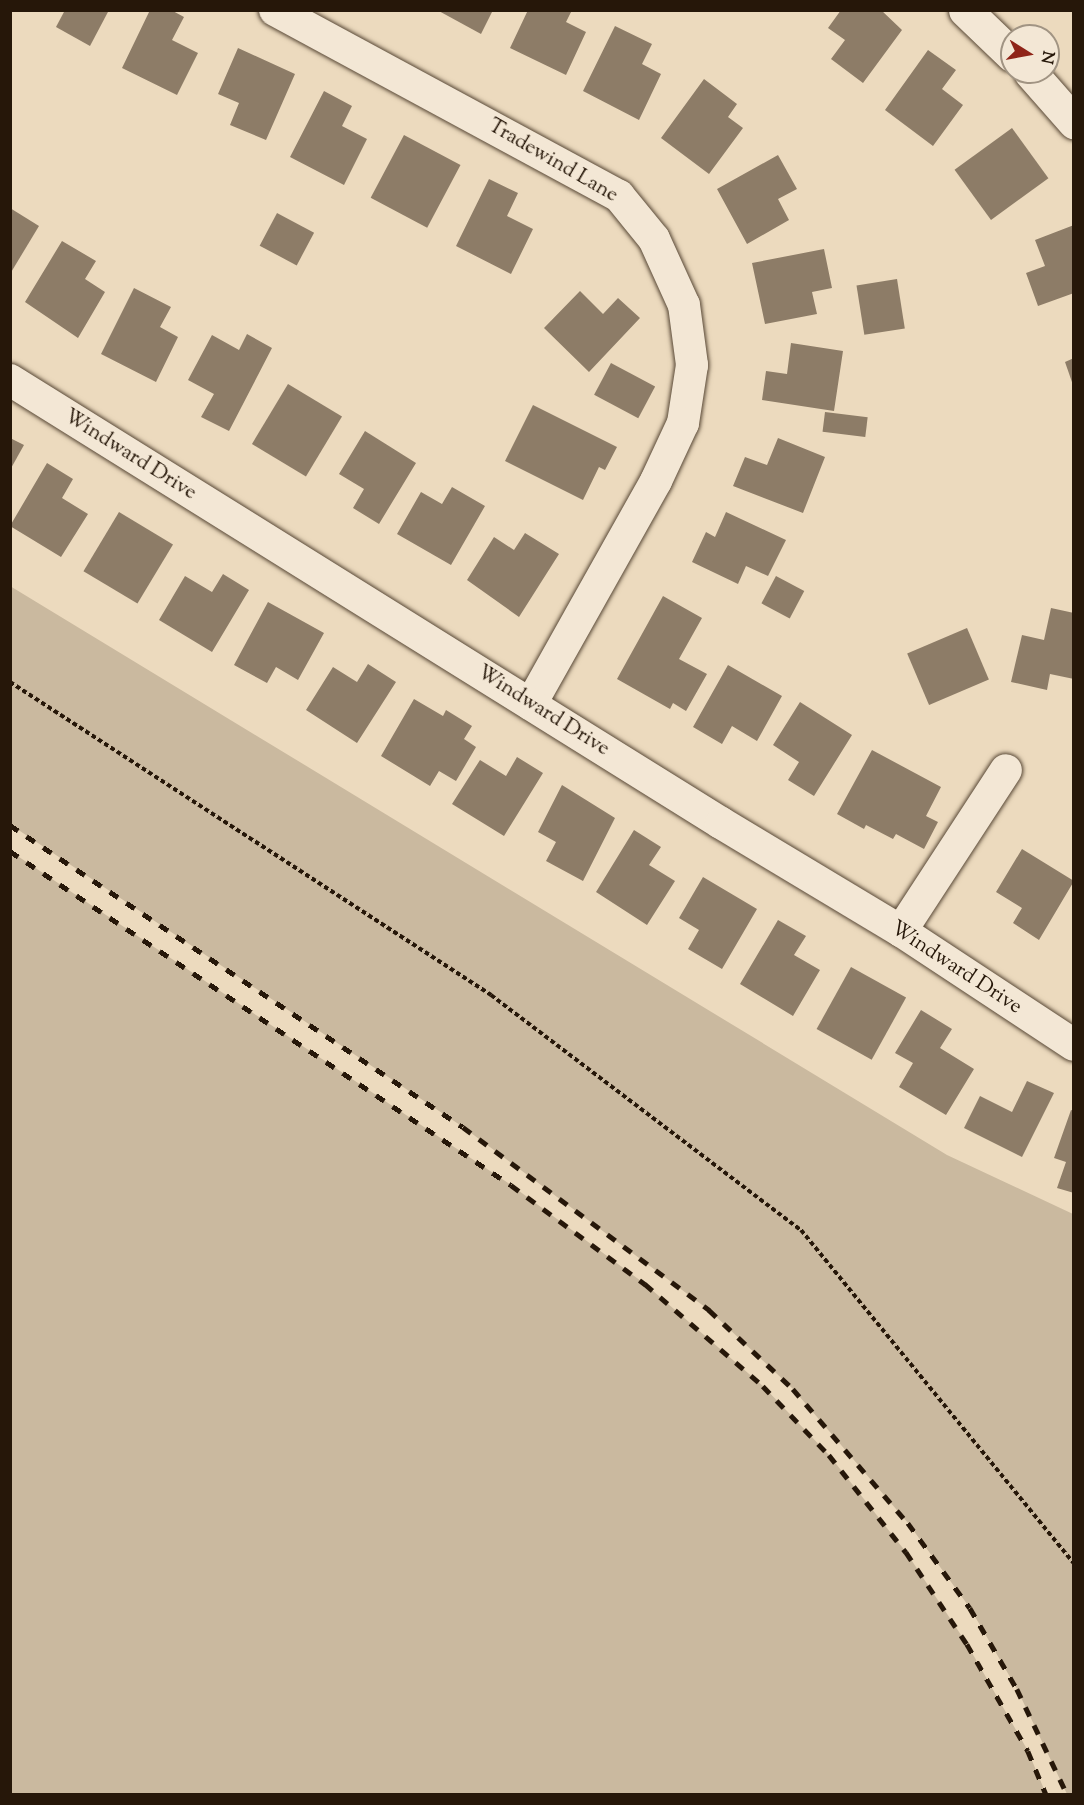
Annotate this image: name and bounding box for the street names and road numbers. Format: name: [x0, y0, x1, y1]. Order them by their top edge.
street label: Tradewind Lane: [484, 114, 622, 208]
street label: Windward Drive: [59, 404, 201, 506]
street label: Windward Drive: [472, 660, 614, 762]
street label: Windward Drive: [886, 916, 1026, 1020]

